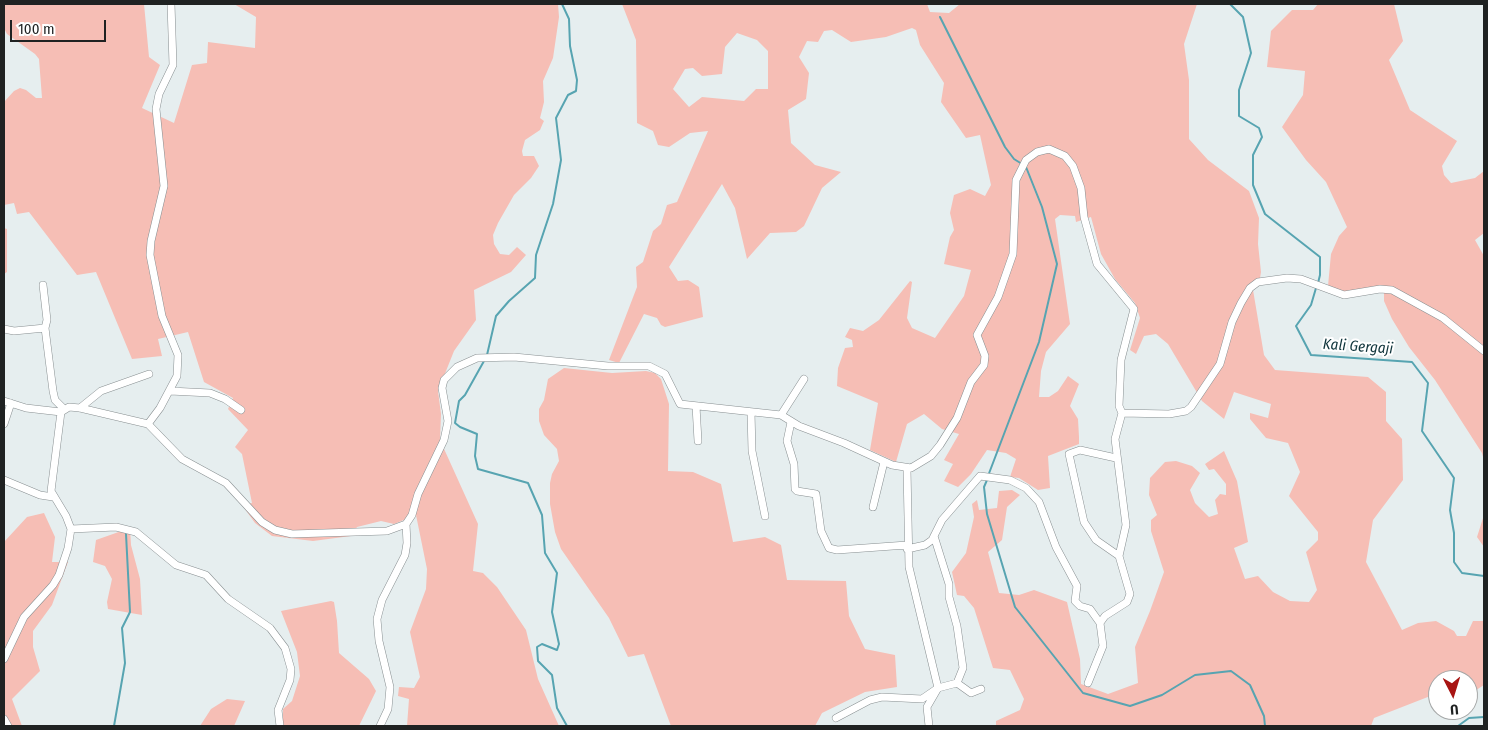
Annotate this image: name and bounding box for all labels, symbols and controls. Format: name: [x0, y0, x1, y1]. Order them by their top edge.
scale bar: [12, 10, 109, 42]
text: 100 m: [18, 20, 55, 38]
water label: Kali Gergaji: [1322, 336, 1394, 358]
north arrow: [1428, 670, 1478, 720]
text: U: [1449, 701, 1459, 718]

